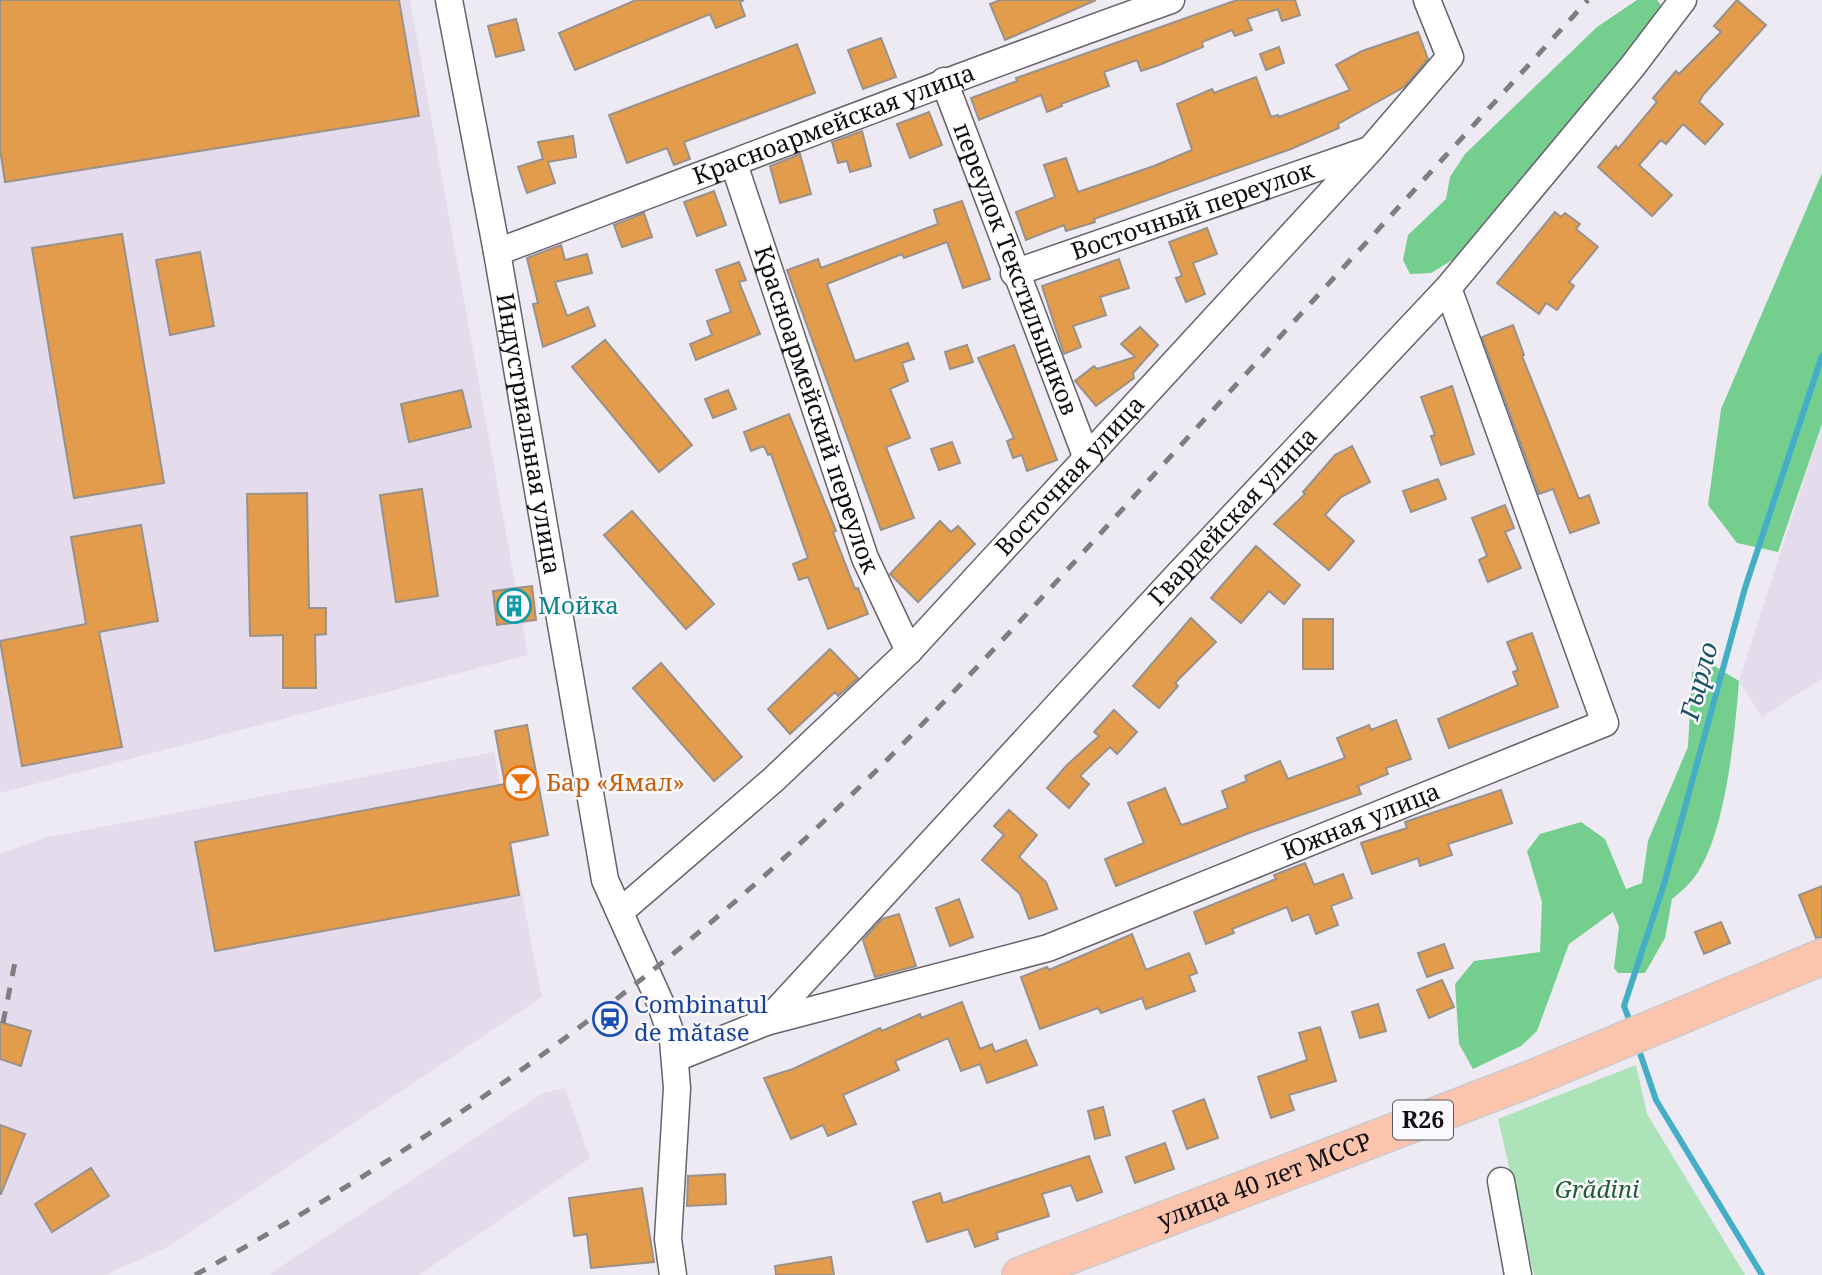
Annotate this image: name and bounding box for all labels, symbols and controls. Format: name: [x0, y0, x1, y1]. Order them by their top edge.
street label: Красноармейская улица: [687, 55, 979, 192]
street label: переулок Текстильщиков: [946, 118, 1087, 419]
street label: Восточный переулок: [1066, 152, 1319, 267]
street label: Красноармейский переулок: [747, 241, 888, 579]
street label: Индустриальная улица: [489, 290, 570, 577]
street label: Восточная улица: [987, 388, 1151, 562]
street label: Гвардейская улица: [1140, 419, 1324, 612]
building icon: Мойка: [495, 587, 533, 625]
place label: Мойка: [538, 588, 619, 621]
water label: Гырло: [1670, 638, 1726, 725]
bar icon: Бар «Ямал»: [502, 764, 540, 802]
place label: Бар «Ямал»: [546, 765, 685, 798]
street label: Южная улица: [1277, 774, 1444, 867]
place label: Combinatul de mătase: [634, 987, 768, 1048]
station icon: Combinatul de mătase: [591, 1000, 629, 1038]
road number: R26: [1393, 1100, 1453, 1140]
street label: улица 40 лет МССР: [1152, 1123, 1376, 1236]
park label: Grădini: [1555, 1172, 1639, 1205]

